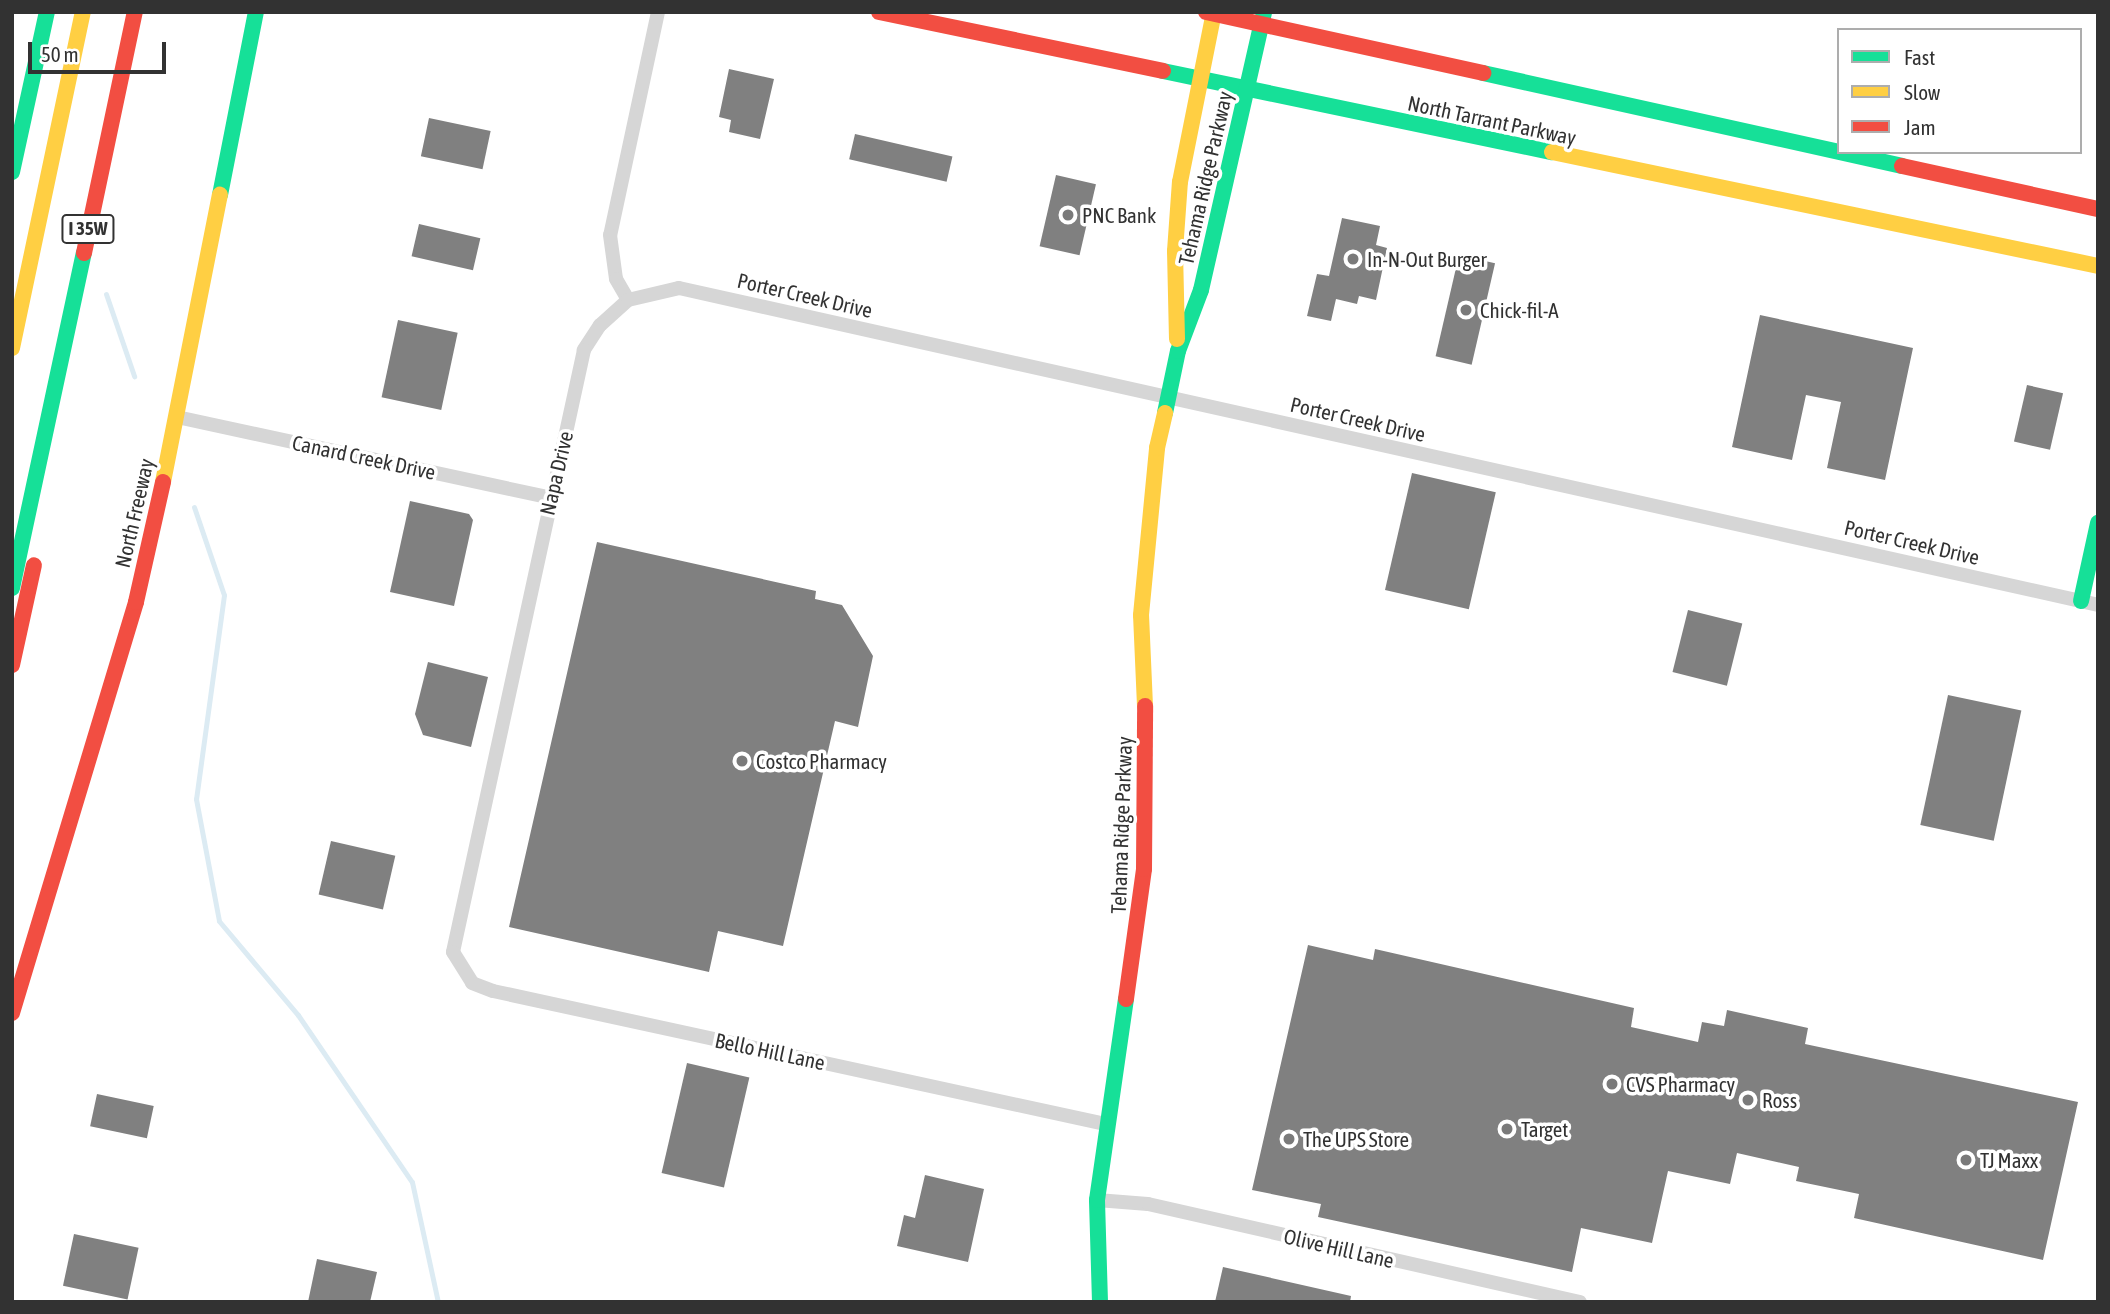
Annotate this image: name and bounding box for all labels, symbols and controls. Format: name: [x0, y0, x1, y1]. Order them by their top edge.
scale bar: [32, 28, 170, 72]
legend: [1837, 28, 2082, 154]
text: 50 m: [41, 42, 79, 66]
text: Fast: [1904, 45, 1935, 69]
text: Slow: [1904, 80, 1940, 104]
street label: Tehama Ridge Parkway: [1173, 89, 1237, 267]
street label: North Tarrant Parkway: [1405, 90, 1579, 150]
text: Jam: [1904, 115, 1936, 139]
place label: PNC Bank: [1082, 202, 1156, 228]
marker: PNC Bank: [1060, 207, 1076, 223]
road number: I 35W: [60, 214, 116, 244]
place label: In-N-Out Burger: [1367, 246, 1487, 272]
marker: In-N-Out Burger: [1345, 251, 1361, 267]
street label: Porter Creek Drive: [735, 267, 875, 323]
place label: Chick-fil-A: [1480, 297, 1558, 323]
marker: Chick-fil-A: [1458, 302, 1474, 318]
street label: Porter Creek Drive: [1288, 391, 1428, 447]
street label: Napa Drive: [534, 429, 578, 517]
street label: Canard Creek Drive: [290, 430, 438, 484]
street label: North Freeway: [109, 456, 159, 570]
street label: Porter Creek Drive: [1842, 514, 1982, 570]
street label: Tehama Ridge Parkway: [1105, 736, 1137, 914]
place label: Costco Pharmacy: [756, 748, 887, 774]
marker: Costco Pharmacy: [734, 753, 750, 769]
street label: Bello Hill Lane: [713, 1027, 827, 1075]
place label: CVS Pharmacy: [1626, 1071, 1735, 1097]
marker: CVS Pharmacy: [1604, 1076, 1620, 1092]
place label: Ross: [1762, 1087, 1797, 1113]
marker: Ross: [1740, 1092, 1756, 1108]
place label: Target: [1521, 1116, 1568, 1142]
marker: Target: [1499, 1121, 1515, 1137]
place label: The UPS Store: [1303, 1126, 1409, 1152]
marker: The UPS Store: [1281, 1131, 1297, 1147]
place label: TJ Maxx: [1980, 1147, 2038, 1173]
marker: TJ Maxx: [1958, 1152, 1974, 1168]
street label: Olive Hill Lane: [1282, 1223, 1396, 1273]

